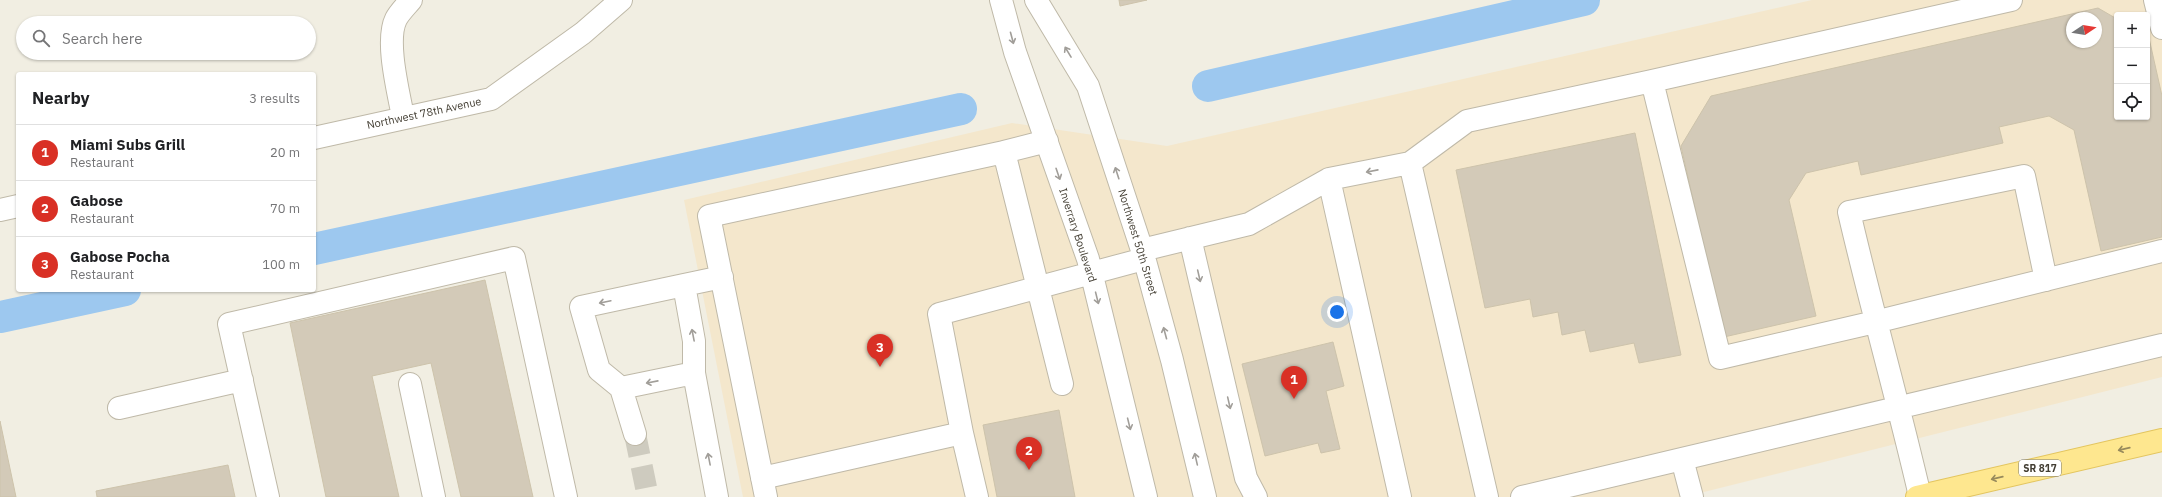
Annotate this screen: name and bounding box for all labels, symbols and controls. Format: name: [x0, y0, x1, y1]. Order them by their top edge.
north arrow: [2066, 12, 2102, 48]
map controls: [2114, 12, 2150, 120]
button: +: [2114, 12, 2150, 48]
search box: [16, 16, 316, 60]
icon: search: [30, 27, 52, 49]
text: Search here: [62, 29, 142, 48]
one-way arrow: [1008, 31, 1016, 44]
one-way arrow: [1063, 46, 1071, 58]
button: −: [2114, 48, 2150, 84]
button: locate: [2114, 84, 2150, 120]
text: Nearby: [32, 87, 90, 109]
text: 3 results: [249, 90, 300, 107]
street label: Northwest 78th Avenue: [365, 94, 483, 132]
text: Miami Subs Grill: [70, 135, 185, 154]
text: 1: [41, 144, 49, 161]
text: 20 m: [270, 144, 300, 161]
text: Restaurant: [70, 154, 134, 171]
one-way arrow: [1055, 167, 1062, 180]
one-way arrow: [1113, 167, 1120, 180]
one-way arrow: [1366, 167, 1379, 175]
street label: Inverrary Boulevard: [1056, 186, 1100, 284]
street label: Northwest 50th Street: [1115, 187, 1161, 297]
text: Gabose: [70, 191, 123, 210]
text: 2: [41, 200, 49, 217]
text: 70 m: [270, 200, 300, 217]
text: Restaurant: [70, 210, 134, 227]
text: Gabose Pocha: [70, 247, 170, 266]
text: 3: [41, 256, 49, 273]
text: 100 m: [262, 256, 300, 273]
text: Restaurant: [70, 266, 134, 283]
one-way arrow: [1195, 269, 1203, 282]
one-way arrow: [1094, 291, 1102, 304]
one-way arrow: [599, 298, 612, 306]
your location: [1327, 302, 1347, 322]
one-way arrow: [1161, 327, 1168, 340]
one-way arrow: [689, 328, 697, 341]
pin: 3: [867, 334, 893, 367]
pin: 1: [1281, 366, 1307, 399]
one-way arrow: [646, 378, 659, 386]
one-way arrow: [1225, 396, 1233, 409]
one-way arrow: [1125, 417, 1133, 430]
pin: 2: [1016, 437, 1042, 470]
one-way arrow: [2118, 445, 2131, 453]
one-way arrow: [705, 453, 713, 466]
one-way arrow: [1191, 453, 1199, 466]
road number: SR 817: [2019, 460, 2061, 476]
one-way arrow: [1991, 475, 2004, 483]

